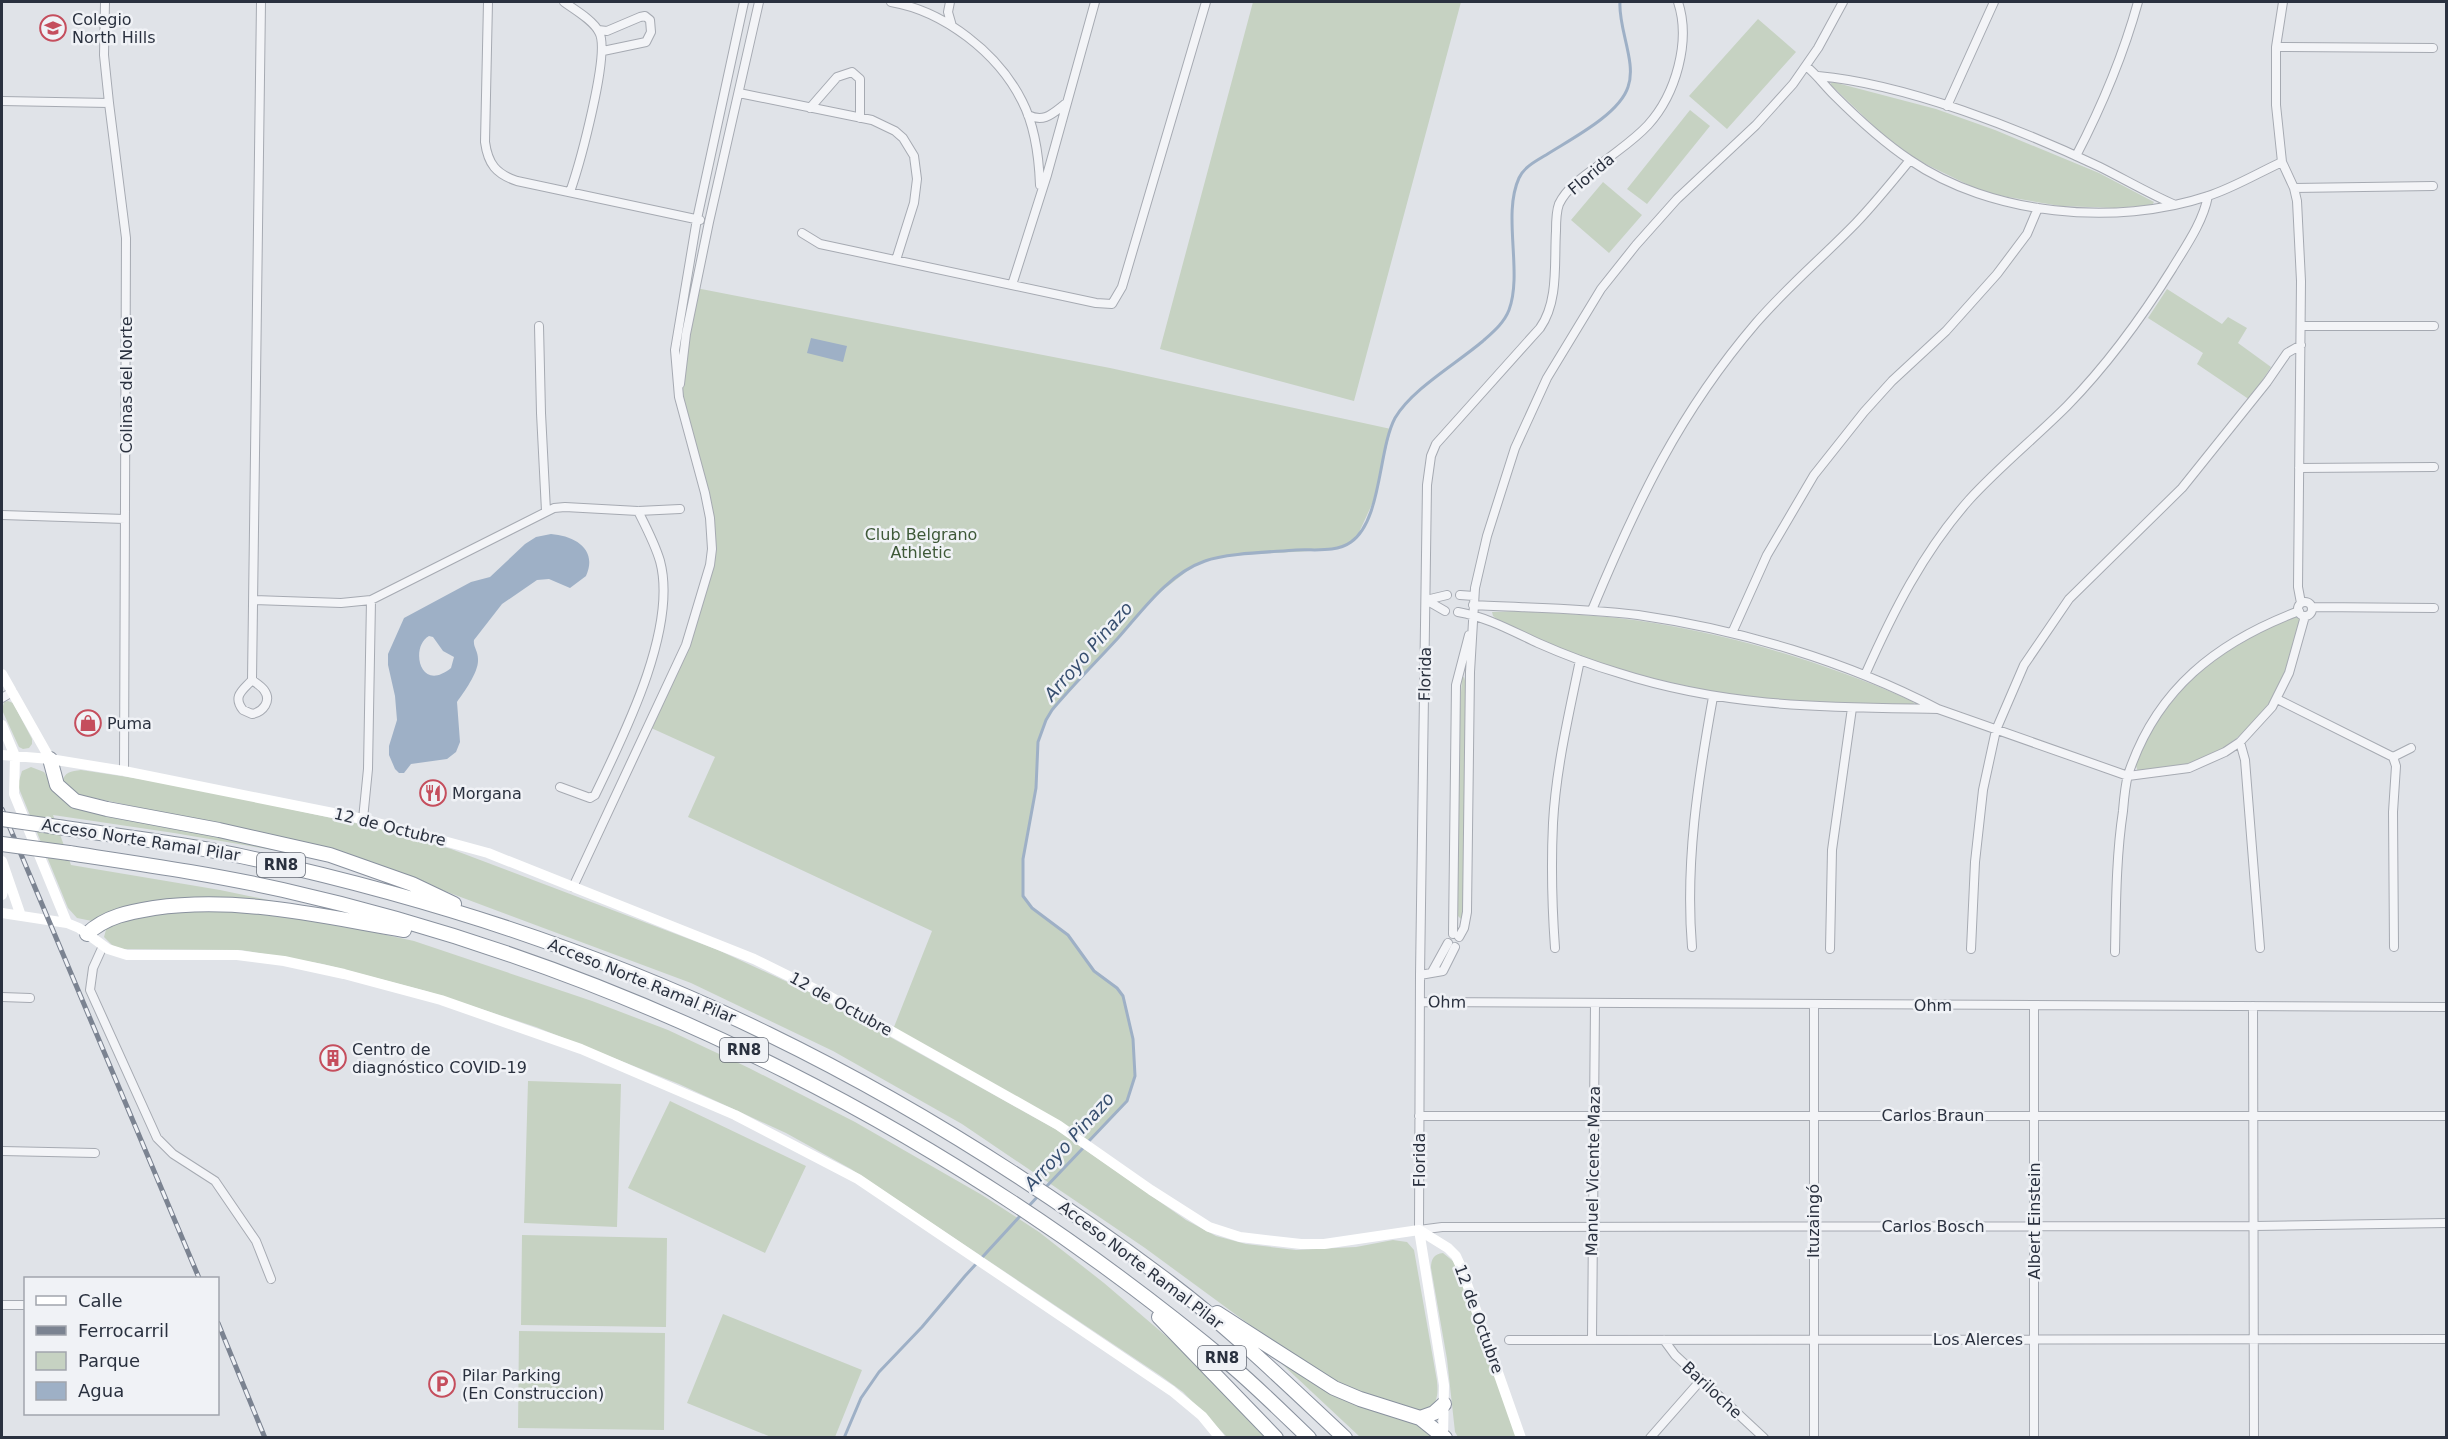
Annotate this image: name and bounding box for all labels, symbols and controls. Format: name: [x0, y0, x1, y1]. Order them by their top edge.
place label: Colegio North Hills: [72, 10, 156, 47]
school or university icon: Colegio North Hills: [38, 13, 68, 43]
street label: Florida: [1564, 149, 1618, 199]
street label: Colinas del Norte: [117, 316, 136, 454]
park label: Club Belgrano Athletic: [865, 525, 977, 562]
water label: Arroyo Pinazo: [1039, 597, 1137, 706]
street label: Florida: [1415, 647, 1435, 701]
shop icon: Puma: [73, 708, 103, 738]
place label: Puma: [107, 714, 152, 733]
restaurant icon: Morgana: [418, 778, 448, 808]
place label: Morgana: [452, 784, 522, 803]
street label: 12 de Octubre: [332, 804, 448, 850]
street label: Acceso Norte Ramal Pilar: [40, 815, 242, 865]
road number: RN8: [257, 853, 305, 877]
street label: Acceso Norte Ramal Pilar: [545, 935, 739, 1028]
street label: 12 de Octubre: [786, 968, 896, 1040]
street label: Ohm: [1428, 992, 1466, 1012]
street label: Ohm: [1914, 996, 1952, 1015]
road number: RN8: [720, 1038, 768, 1062]
place label: Centro de diagnóstico COVID-19: [352, 1040, 527, 1077]
building icon: Centro de diagnóstico COVID-19: [318, 1043, 348, 1073]
street label: Manuel Vicente Maza: [1582, 1086, 1604, 1256]
water label: Arroyo Pinazo: [1019, 1088, 1118, 1195]
street label: Carlos Braun: [1882, 1106, 1984, 1125]
street label: Florida: [1410, 1133, 1429, 1187]
street label: Albert Einstein: [2025, 1162, 2044, 1280]
street label: Ituzaingó: [1804, 1184, 1823, 1258]
street label: Acceso Norte Ramal Pilar: [1055, 1197, 1227, 1333]
street label: Carlos Bosch: [1881, 1217, 1985, 1236]
street label: 12 de Octubre: [1450, 1262, 1508, 1376]
legend: [24, 1277, 219, 1415]
text: Calle: [78, 1290, 123, 1311]
text: Ferrocarril: [78, 1320, 169, 1341]
street label: Los Alerces: [1933, 1330, 2023, 1349]
road number: RN8: [1198, 1346, 1246, 1370]
text: Parque: [78, 1350, 140, 1371]
street label: Bariloche: [1678, 1358, 1746, 1422]
place label: Pilar Parking (En Construccion): [462, 1366, 604, 1403]
parking icon: Pilar Parking (En Construccion): [427, 1369, 457, 1399]
text: Agua: [78, 1380, 124, 1401]

